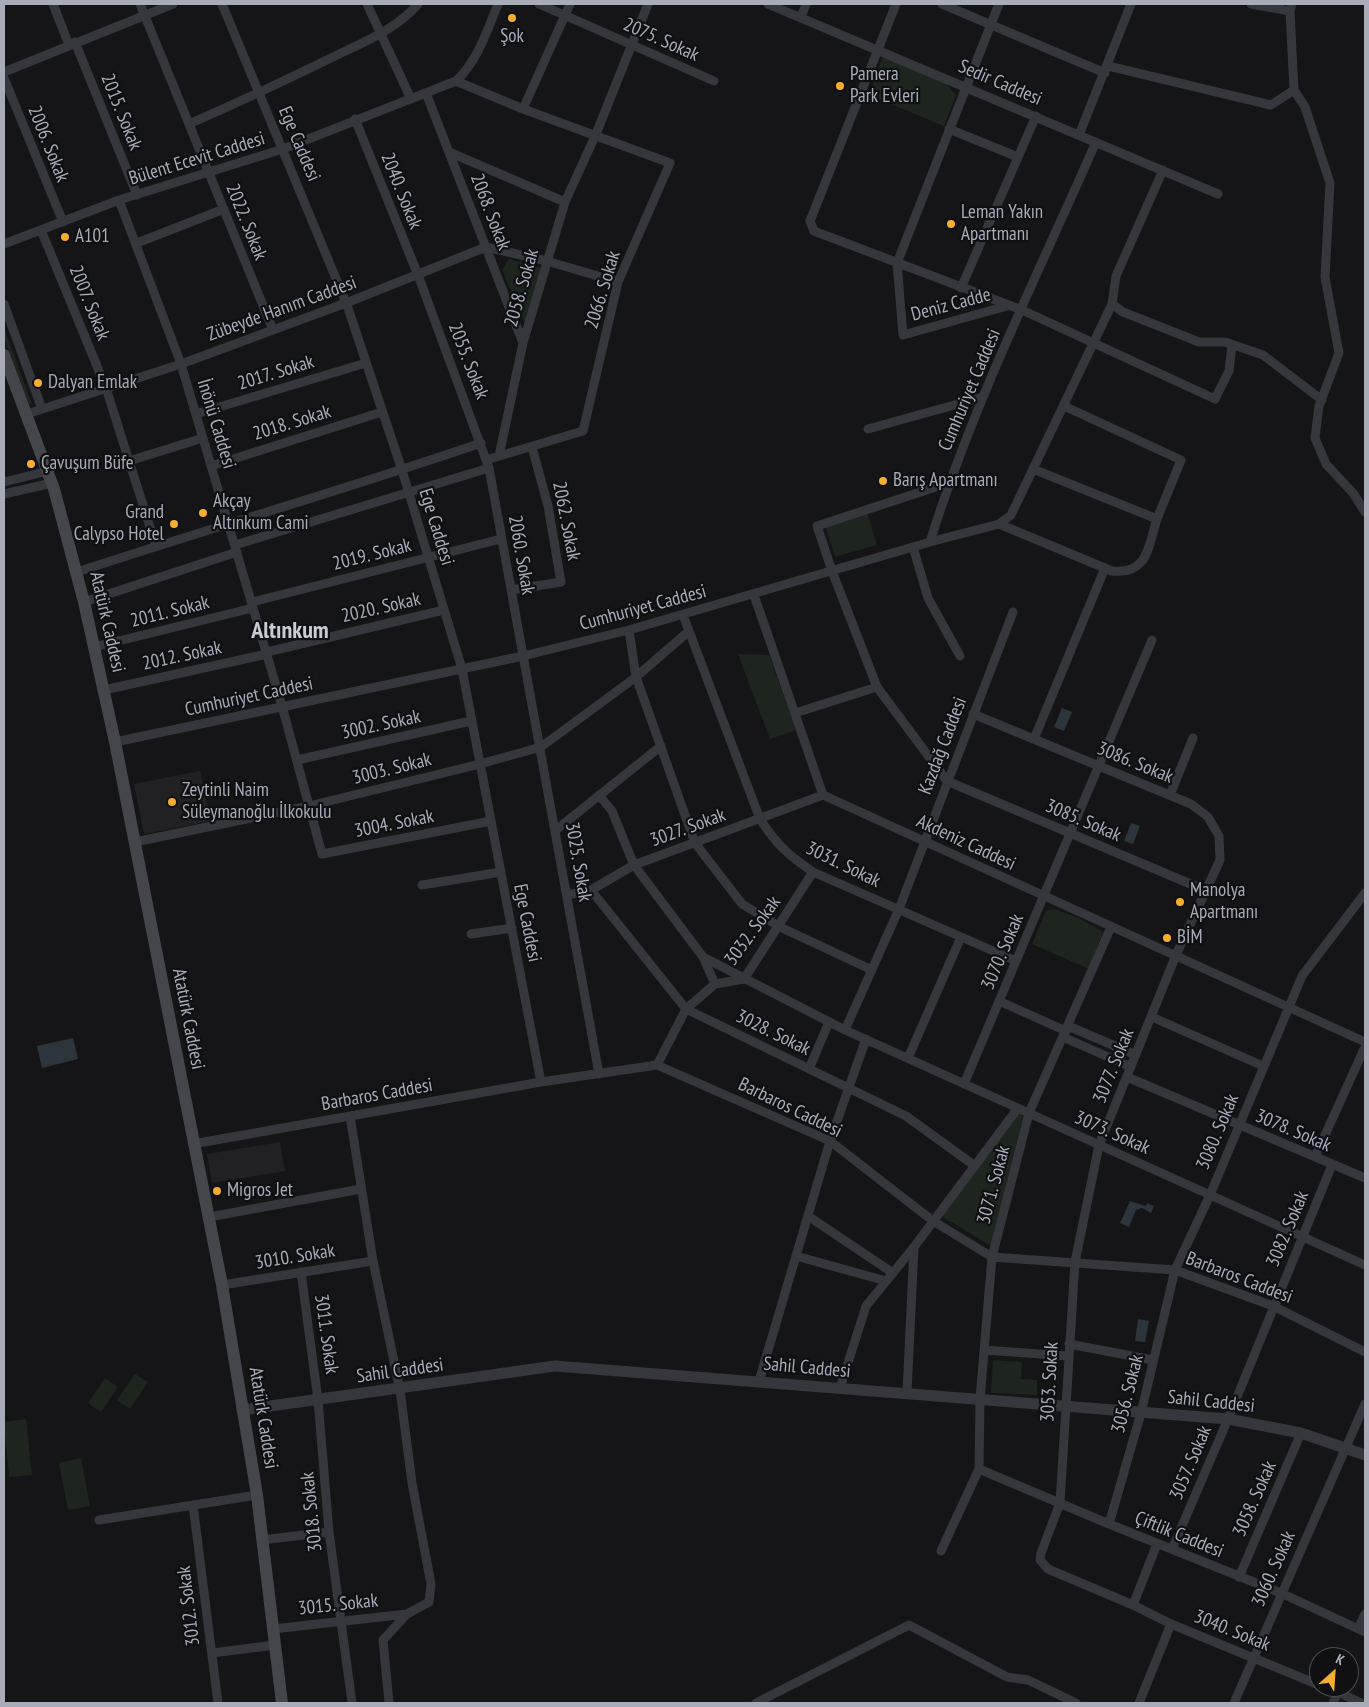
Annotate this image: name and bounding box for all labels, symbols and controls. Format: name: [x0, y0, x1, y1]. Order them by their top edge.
marker: Şok: [506, 12, 518, 24]
street label: 2075. Sokak: [620, 13, 702, 67]
place label: Şok: [500, 26, 524, 48]
street label: Sedir Caddesi: [955, 55, 1045, 111]
place label: Pamera Park Evleri: [850, 64, 919, 108]
street label: 2015. Sokak: [95, 71, 147, 153]
marker: Pamera Park Evleri: [834, 80, 846, 92]
street label: 2006. Sokak: [22, 103, 74, 185]
street label: Ege Caddesi: [273, 103, 325, 185]
street label: Bülent Ecevit Caddesi: [126, 128, 268, 190]
street label: 2040. Sokak: [375, 150, 427, 232]
street label: 2068. Sokak: [465, 170, 515, 254]
street label: 2022. Sokak: [220, 181, 272, 263]
place label: Leman Yakın Apartmanı: [961, 202, 1043, 246]
marker: Leman Yakın Apartmanı: [945, 218, 957, 230]
place label: A101: [75, 226, 110, 248]
marker: A101: [59, 231, 71, 243]
street label: 2058. Sokak: [500, 246, 544, 330]
street label: 2066. Sokak: [580, 248, 626, 332]
street label: 2007. Sokak: [64, 262, 114, 344]
street label: Zübeyde Hanım Caddesi: [204, 271, 360, 347]
street label: Deniz Cadde: [909, 283, 993, 327]
street label: 2055. Sokak: [443, 319, 493, 403]
street label: Cumhuriyet Caddesi: [934, 326, 1006, 454]
street label: 2017. Sokak: [235, 351, 317, 395]
place label: Dalyan Emlak: [48, 372, 137, 394]
street label: İnönü Caddesi: [192, 376, 240, 472]
marker: Dalyan Emlak: [32, 377, 44, 389]
street label: 2018. Sokak: [250, 400, 334, 446]
place label: Çavuşum Büfe: [41, 453, 134, 475]
marker: Çavuşum Büfe: [25, 458, 37, 470]
place label: Barış Apartmanı: [893, 470, 997, 492]
marker: Barış Apartmanı: [877, 475, 889, 487]
street label: 2062. Sokak: [547, 479, 585, 563]
street label: Ege Caddesi: [414, 486, 458, 568]
place label: Akçay Altınkum Cami: [213, 491, 309, 535]
place label: Grand Calypso Hotel: [74, 502, 164, 546]
marker: Akçay Altınkum Cami: [197, 507, 209, 519]
street label: 2060. Sokak: [503, 513, 539, 597]
marker: Grand Calypso Hotel: [168, 518, 180, 530]
street label: 2019. Sokak: [330, 534, 414, 576]
street label: Atatürk Caddesi: [84, 569, 130, 675]
street label: Cumhuriyet Caddesi: [577, 580, 709, 636]
street label: 2020. Sokak: [339, 588, 423, 628]
street label: 2011. Sokak: [128, 591, 212, 633]
district label: Altınkum: [251, 617, 329, 645]
street label: 2012. Sokak: [140, 637, 224, 675]
street label: Cumhuriyet Caddesi: [183, 672, 315, 722]
street label: Kazdağ Caddesi: [914, 694, 972, 798]
street label: 3002. Sokak: [339, 706, 423, 744]
street label: 3086. Sokak: [1094, 737, 1176, 789]
street label: 3003. Sokak: [350, 748, 434, 790]
place label: Zeytinli Naim Süleymanoğlu İlkokulu: [182, 780, 331, 824]
street label: 3085. Sokak: [1042, 795, 1124, 847]
marker: Zeytinli Naim Süleymanoğlu İlkokulu: [166, 796, 178, 808]
street label: 3027. Sokak: [647, 804, 729, 852]
street label: 3004. Sokak: [352, 805, 436, 843]
street label: Akdeniz Caddesi: [913, 810, 1019, 876]
street label: 3025. Sokak: [560, 820, 596, 904]
street label: 3031. Sokak: [802, 837, 884, 893]
place label: Manolya Apartmanı: [1190, 880, 1258, 924]
street label: Ege Caddesi: [508, 882, 546, 964]
street label: 3032. Sokak: [720, 892, 786, 970]
marker: Manolya Apartmanı: [1174, 896, 1186, 908]
street label: 3070. Sokak: [977, 911, 1029, 993]
place label: BİM: [1177, 927, 1202, 949]
marker: BİM: [1161, 932, 1173, 944]
street label: Atatürk Caddesi: [167, 967, 209, 1071]
street label: 3028. Sokak: [732, 1005, 814, 1061]
street label: 3077. Sokak: [1089, 1025, 1139, 1107]
street label: Barbaros Caddesi: [735, 1073, 845, 1143]
street label: Barbaros Caddesi: [320, 1074, 434, 1116]
street label: 3080. Sokak: [1192, 1091, 1244, 1173]
street label: 3078. Sokak: [1252, 1105, 1334, 1157]
street label: 3073. Sokak: [1071, 1106, 1153, 1160]
street label: 3071. Sokak: [973, 1143, 1015, 1227]
place label: Migros Jet: [227, 1180, 293, 1202]
marker: Migros Jet: [211, 1185, 223, 1197]
street label: 3082. Sokak: [1262, 1188, 1314, 1270]
street label: 3010. Sokak: [254, 1239, 336, 1275]
street label: Barbaros Caddesi: [1182, 1247, 1296, 1309]
street label: 3011. Sokak: [309, 1293, 343, 1375]
street label: 3053. Sokak: [1037, 1341, 1063, 1423]
street label: 3056. Sokak: [1107, 1352, 1149, 1436]
street label: Sahil Caddesi: [762, 1353, 852, 1383]
street label: Sahil Caddesi: [355, 1354, 445, 1388]
street label: Atatürk Caddesi: [244, 1366, 282, 1470]
street label: Sahil Caddesi: [1166, 1386, 1256, 1418]
street label: 3057. Sokak: [1165, 1422, 1217, 1504]
street label: 3058. Sokak: [1228, 1458, 1282, 1540]
street label: 3018. Sokak: [296, 1471, 328, 1553]
street label: Çiftlik Caddesi: [1131, 1507, 1227, 1563]
street label: 3060. Sokak: [1247, 1528, 1301, 1610]
street label: 3012. Sokak: [173, 1565, 205, 1647]
street label: 3015. Sokak: [297, 1589, 379, 1621]
street label: 3040. Sokak: [1191, 1605, 1273, 1657]
north arrow: [1309, 1647, 1359, 1697]
text: K: [1333, 1650, 1347, 1669]

